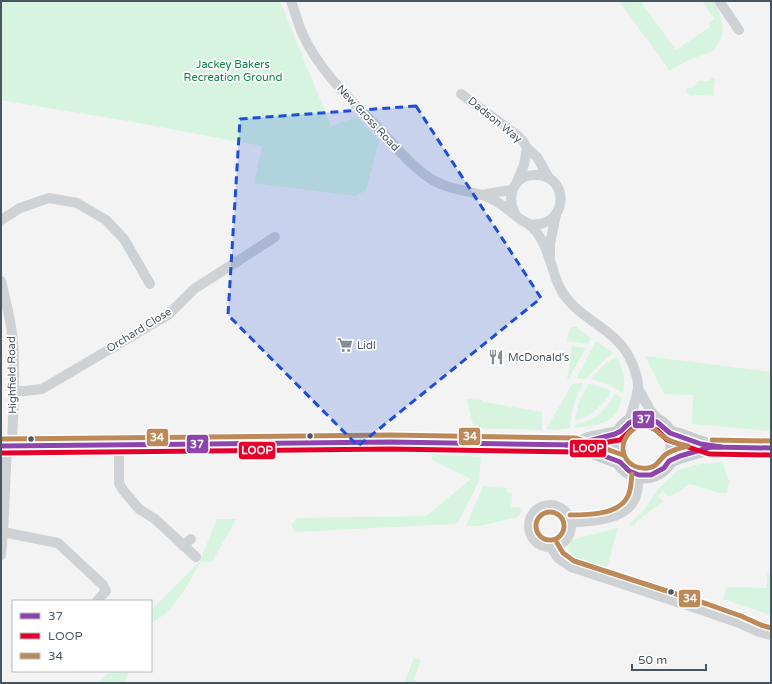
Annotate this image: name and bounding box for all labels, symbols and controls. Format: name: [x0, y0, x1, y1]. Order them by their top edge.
park label: Jackey Bakers Recreation Ground: [184, 58, 282, 84]
street label: New Cross Road: [334, 82, 402, 154]
street label: Dadson Way: [465, 94, 525, 146]
street label: Orchard Close: [104, 305, 174, 355]
street label: Highfield Road: [5, 336, 19, 414]
supermarket icon: Lidl: [336, 336, 354, 354]
place label: Lidl: [357, 339, 376, 352]
restaurant icon: McDonald's: [487, 348, 505, 366]
place label: McDonald's: [508, 351, 569, 364]
line badge: 37: [632, 410, 655, 429]
text: 37: [637, 413, 651, 426]
line badge: 34: [458, 427, 481, 446]
line badge: 34: [146, 428, 169, 447]
text: 34: [463, 430, 477, 443]
text: 34: [150, 431, 164, 444]
unlabelled marker: [305, 431, 315, 441]
unlabelled marker: [26, 434, 36, 444]
line badge: 37: [186, 434, 209, 454]
text: 37: [190, 438, 204, 451]
line badge: LOOP: [569, 439, 607, 458]
line badge: LOOP: [238, 441, 276, 460]
text: LOOP: [572, 442, 604, 455]
text: LOOP: [241, 444, 273, 457]
unlabelled marker: [666, 587, 676, 597]
line badge: 34: [678, 589, 701, 608]
text: 34: [683, 592, 697, 605]
legend: [12, 600, 152, 672]
text: 37: [48, 609, 63, 623]
text: LOOP: [48, 629, 82, 643]
scale bar: [632, 646, 706, 672]
text: 34: [48, 649, 64, 663]
text: 50 m: [638, 653, 667, 667]

